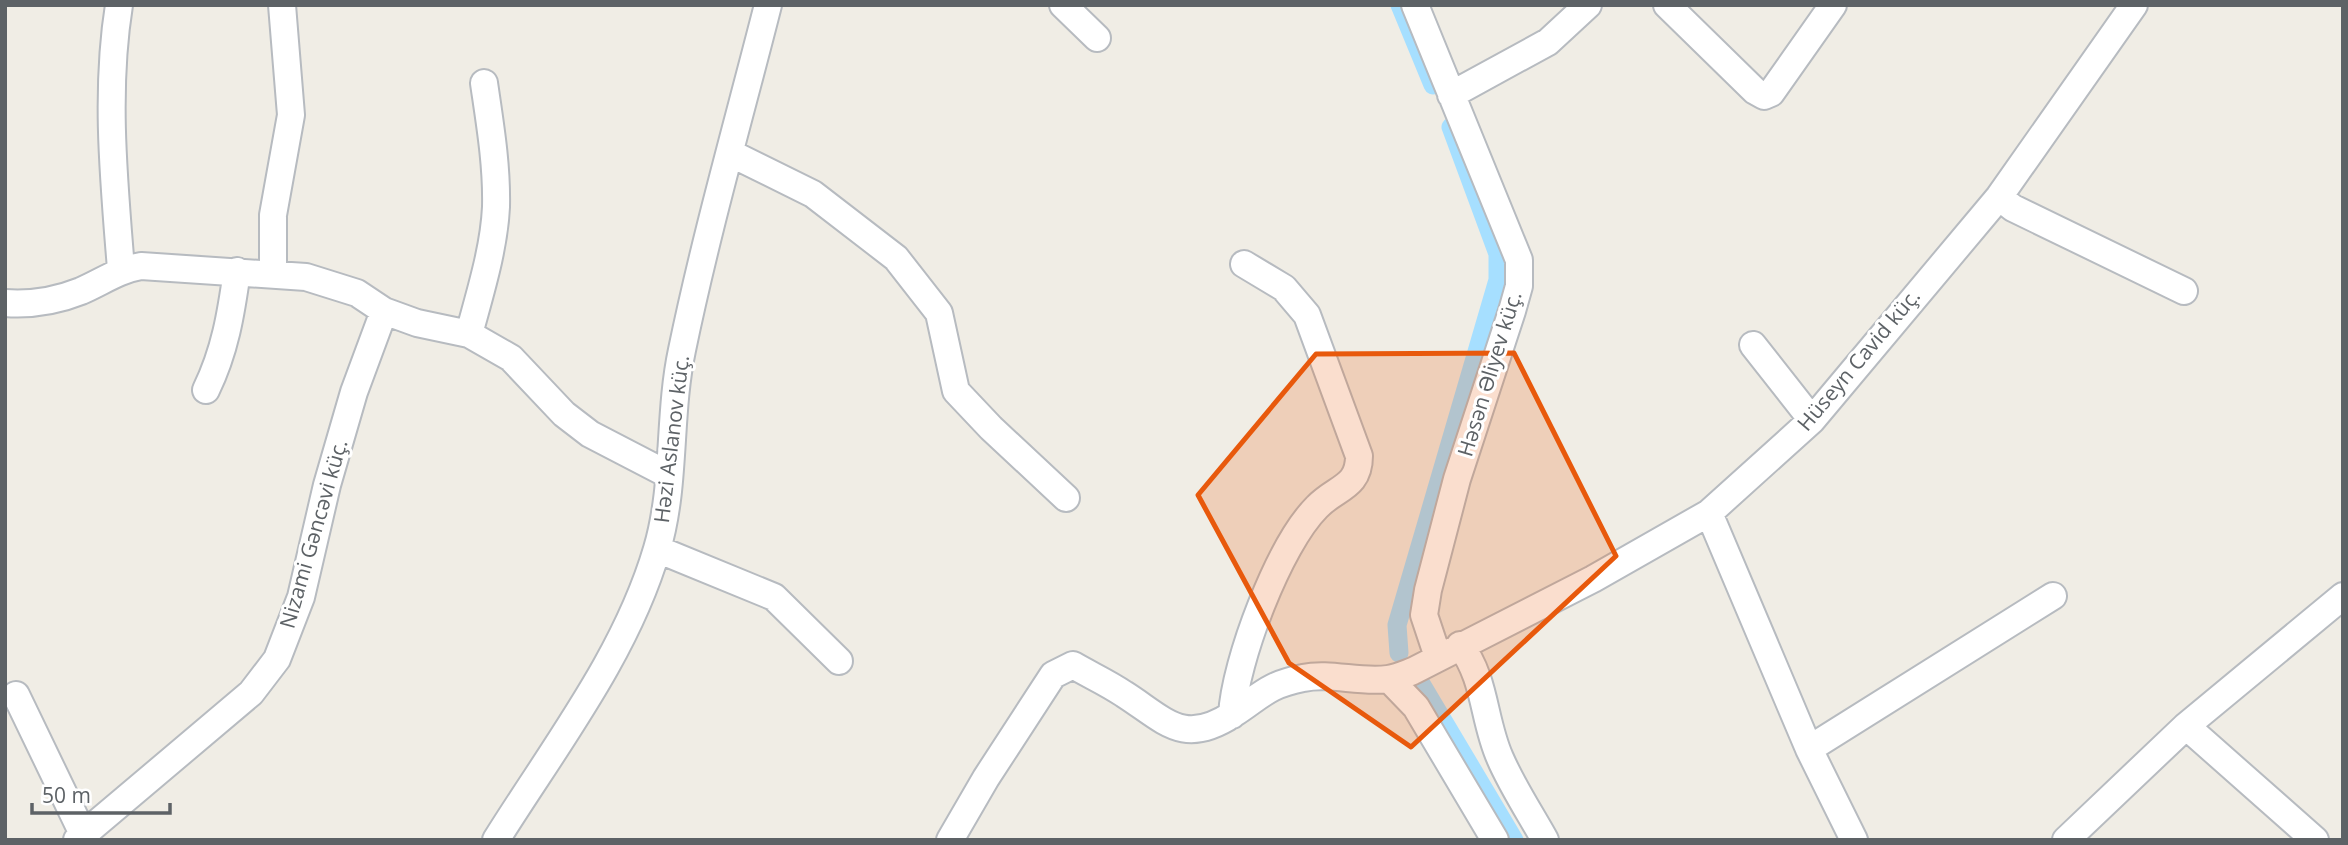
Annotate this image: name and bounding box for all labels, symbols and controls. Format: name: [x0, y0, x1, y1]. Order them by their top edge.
street label: Hüseyn Cavid küç.: [1790, 282, 1926, 436]
street label: Həsən Əliyev küç.: [1451, 288, 1528, 460]
street label: Həzi Aslanov küç.: [647, 353, 695, 524]
street label: Nizami Gəncəvi küç.: [273, 436, 353, 631]
scale bar: [32, 772, 170, 816]
text: 50 m: [42, 781, 91, 809]

